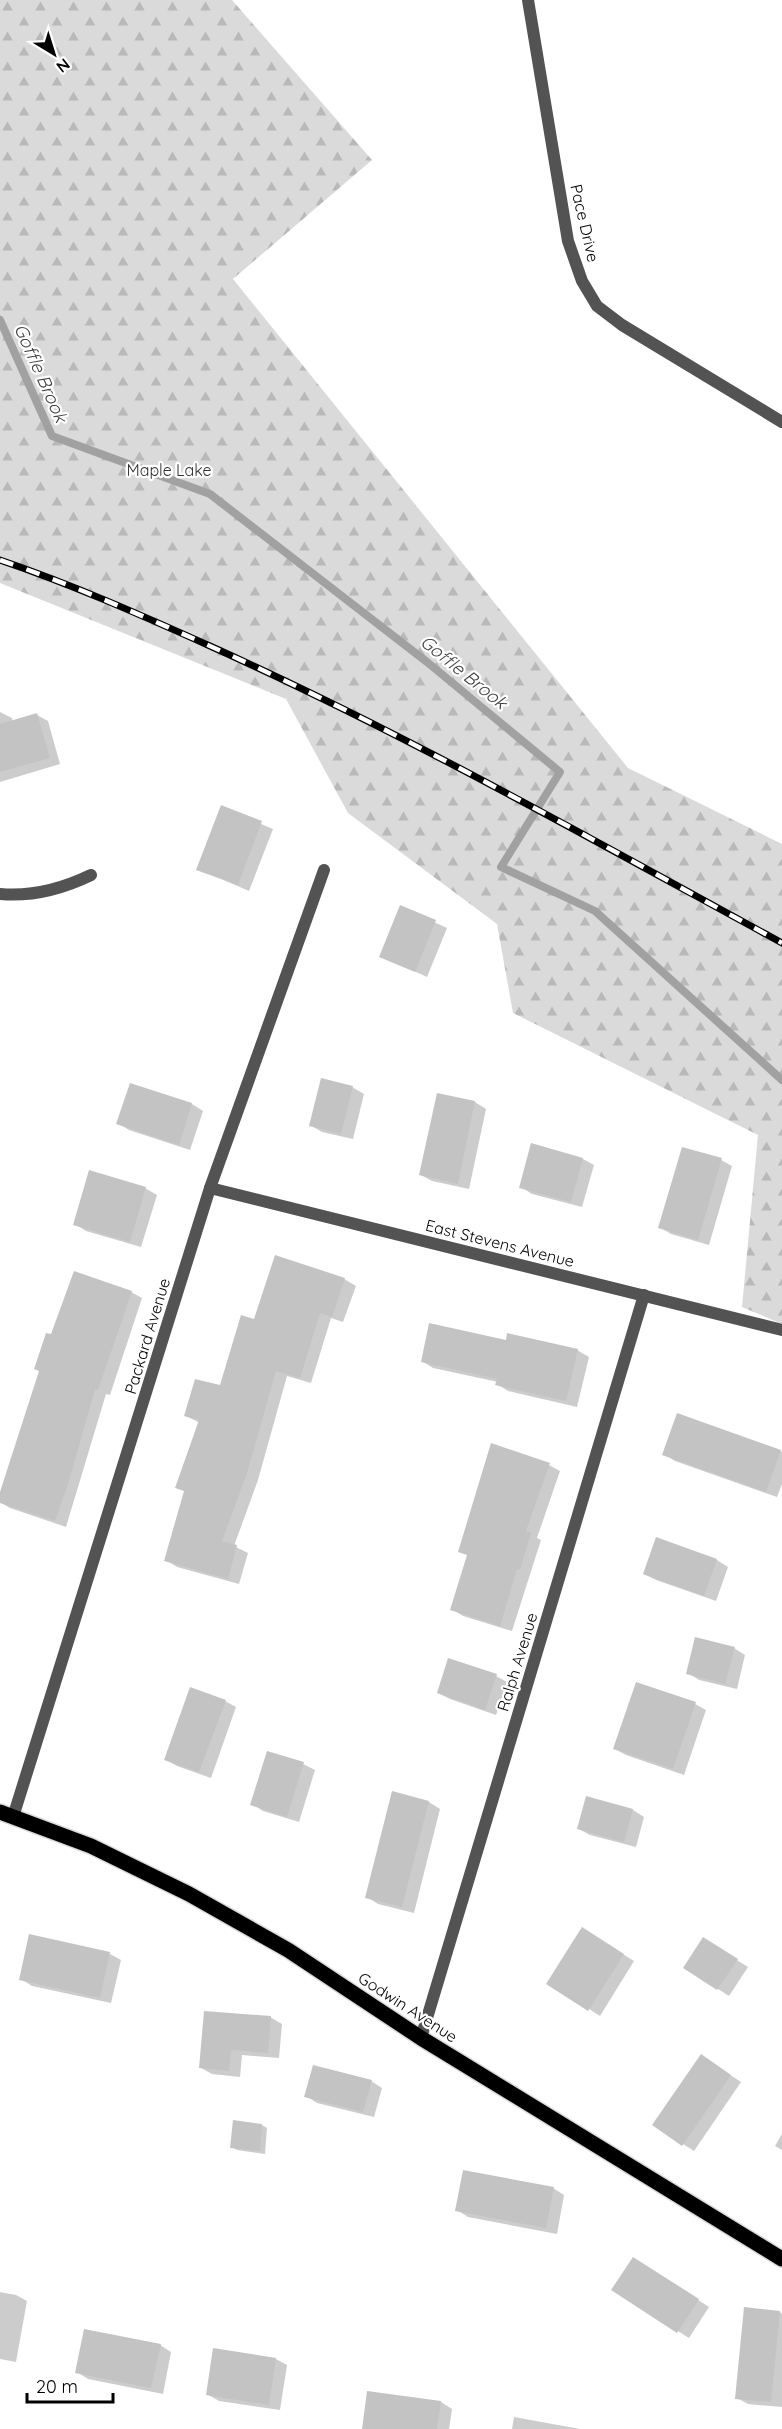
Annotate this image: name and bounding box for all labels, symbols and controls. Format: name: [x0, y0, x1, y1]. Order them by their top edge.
north arrow: [24, 24, 84, 84]
text: N: [52, 54, 74, 77]
street label: Pace Drive: [566, 182, 604, 264]
water label: Goffle Brook: [9, 320, 73, 427]
park label: Maple Lake: [126, 460, 212, 480]
water label: Goffle Brook: [416, 630, 513, 715]
street label: East Stevens Avenue: [424, 1215, 576, 1271]
street label: Packard Avenue: [120, 1276, 174, 1396]
street label: Ralph Avenue: [493, 1610, 541, 1714]
street label: Godwin Avenue: [355, 1967, 461, 2047]
scale bar: [27, 2366, 112, 2404]
text: 20 m: [36, 2375, 78, 2398]

